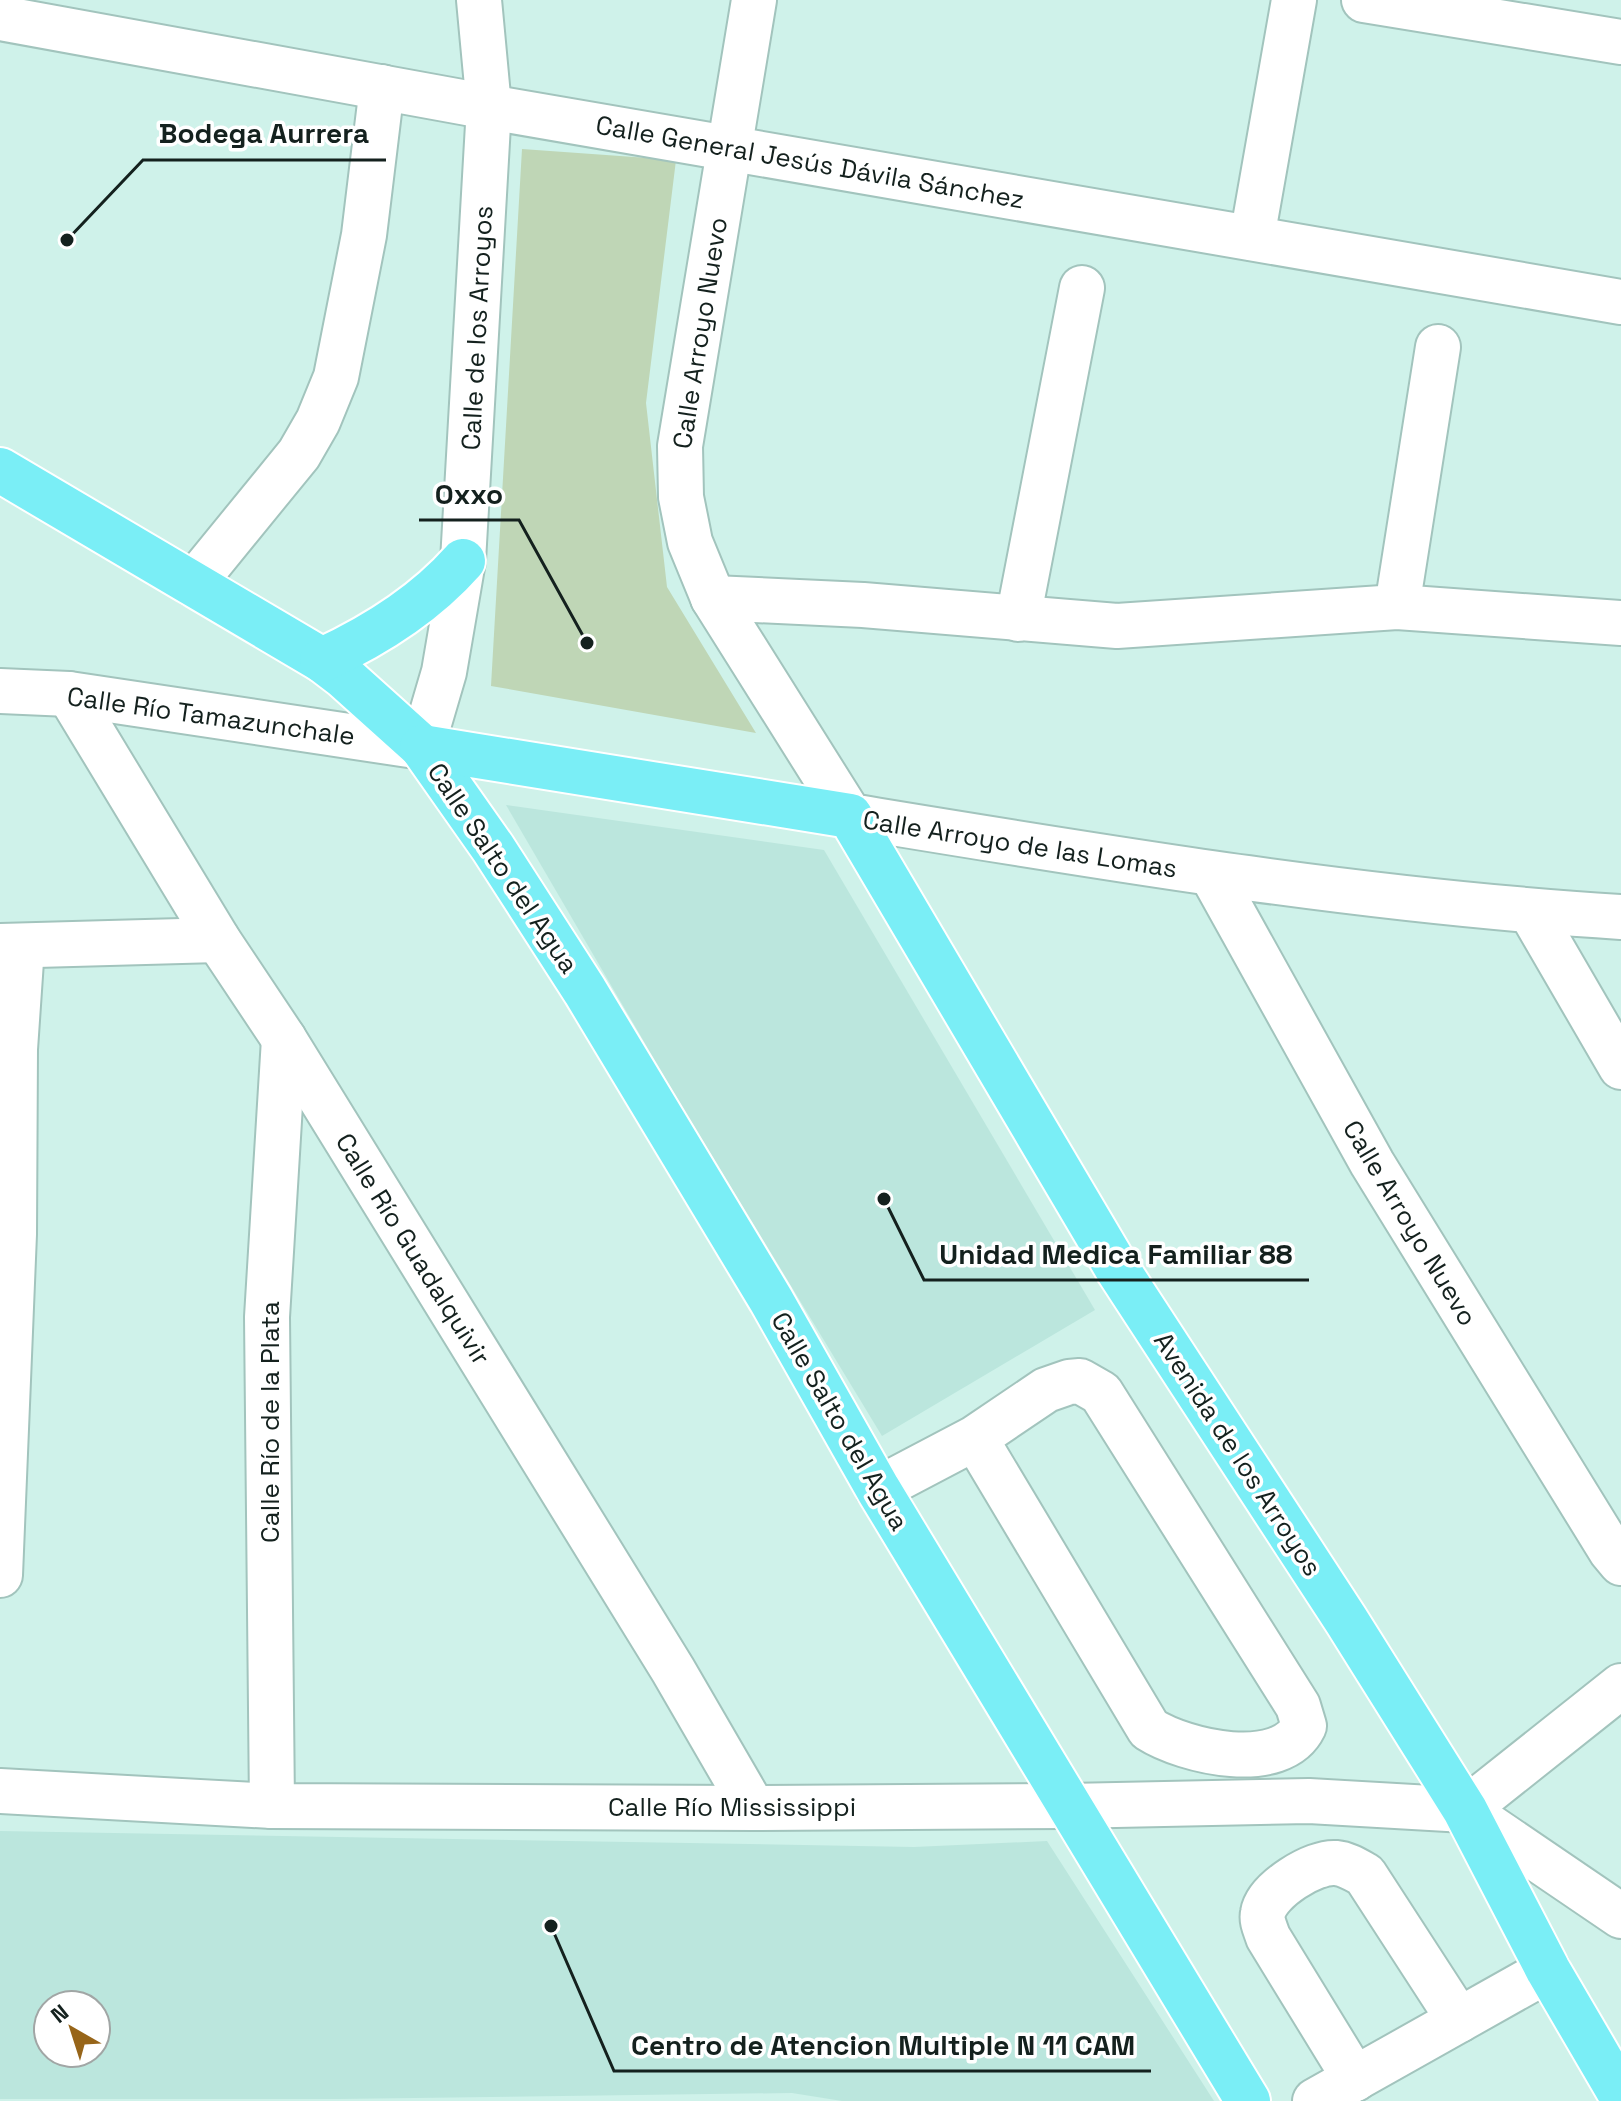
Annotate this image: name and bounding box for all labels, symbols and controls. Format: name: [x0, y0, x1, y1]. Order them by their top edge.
callout: Bodega Aurrera: [143, 108, 386, 160]
street label: Calle General Jesús Dávila Sánchez: [593, 108, 1027, 216]
text: Bodega Aurrera: [159, 115, 369, 151]
street label: Calle de los Arroyos: [454, 205, 500, 451]
street label: Calle Arroyo Nuevo: [665, 215, 735, 451]
callout: Oxxo: [419, 468, 519, 520]
text: Oxxo: [435, 476, 503, 512]
street label: Calle Río Tamazunchale: [65, 679, 357, 753]
street label: Calle Salto del Agua: [420, 756, 586, 980]
street label: Calle Arroyo de las Lomas: [860, 802, 1180, 886]
street label: Calle Arroyo Nuevo: [1335, 1114, 1485, 1332]
street label: Calle Río Guadalquivir: [328, 1127, 498, 1371]
callout: Unidad Medica Familiar 88: [924, 1228, 1309, 1280]
text: Unidad Medica Familiar 88: [939, 1236, 1293, 1272]
street label: Calle Río de la Plata: [253, 1301, 287, 1543]
street label: Calle Salto del Agua: [764, 1306, 916, 1536]
street label: Avenida de los Arroyos: [1146, 1326, 1330, 1582]
street label: Calle Río Mississippi: [608, 1790, 856, 1824]
north arrow: [32, 1989, 112, 2069]
text: N: [45, 1998, 74, 2029]
callout: Centro de Atencion Multiple N 11 CAM: [614, 2019, 1151, 2071]
text: Centro de Atencion Multiple N 11 CAM: [631, 2027, 1135, 2063]

